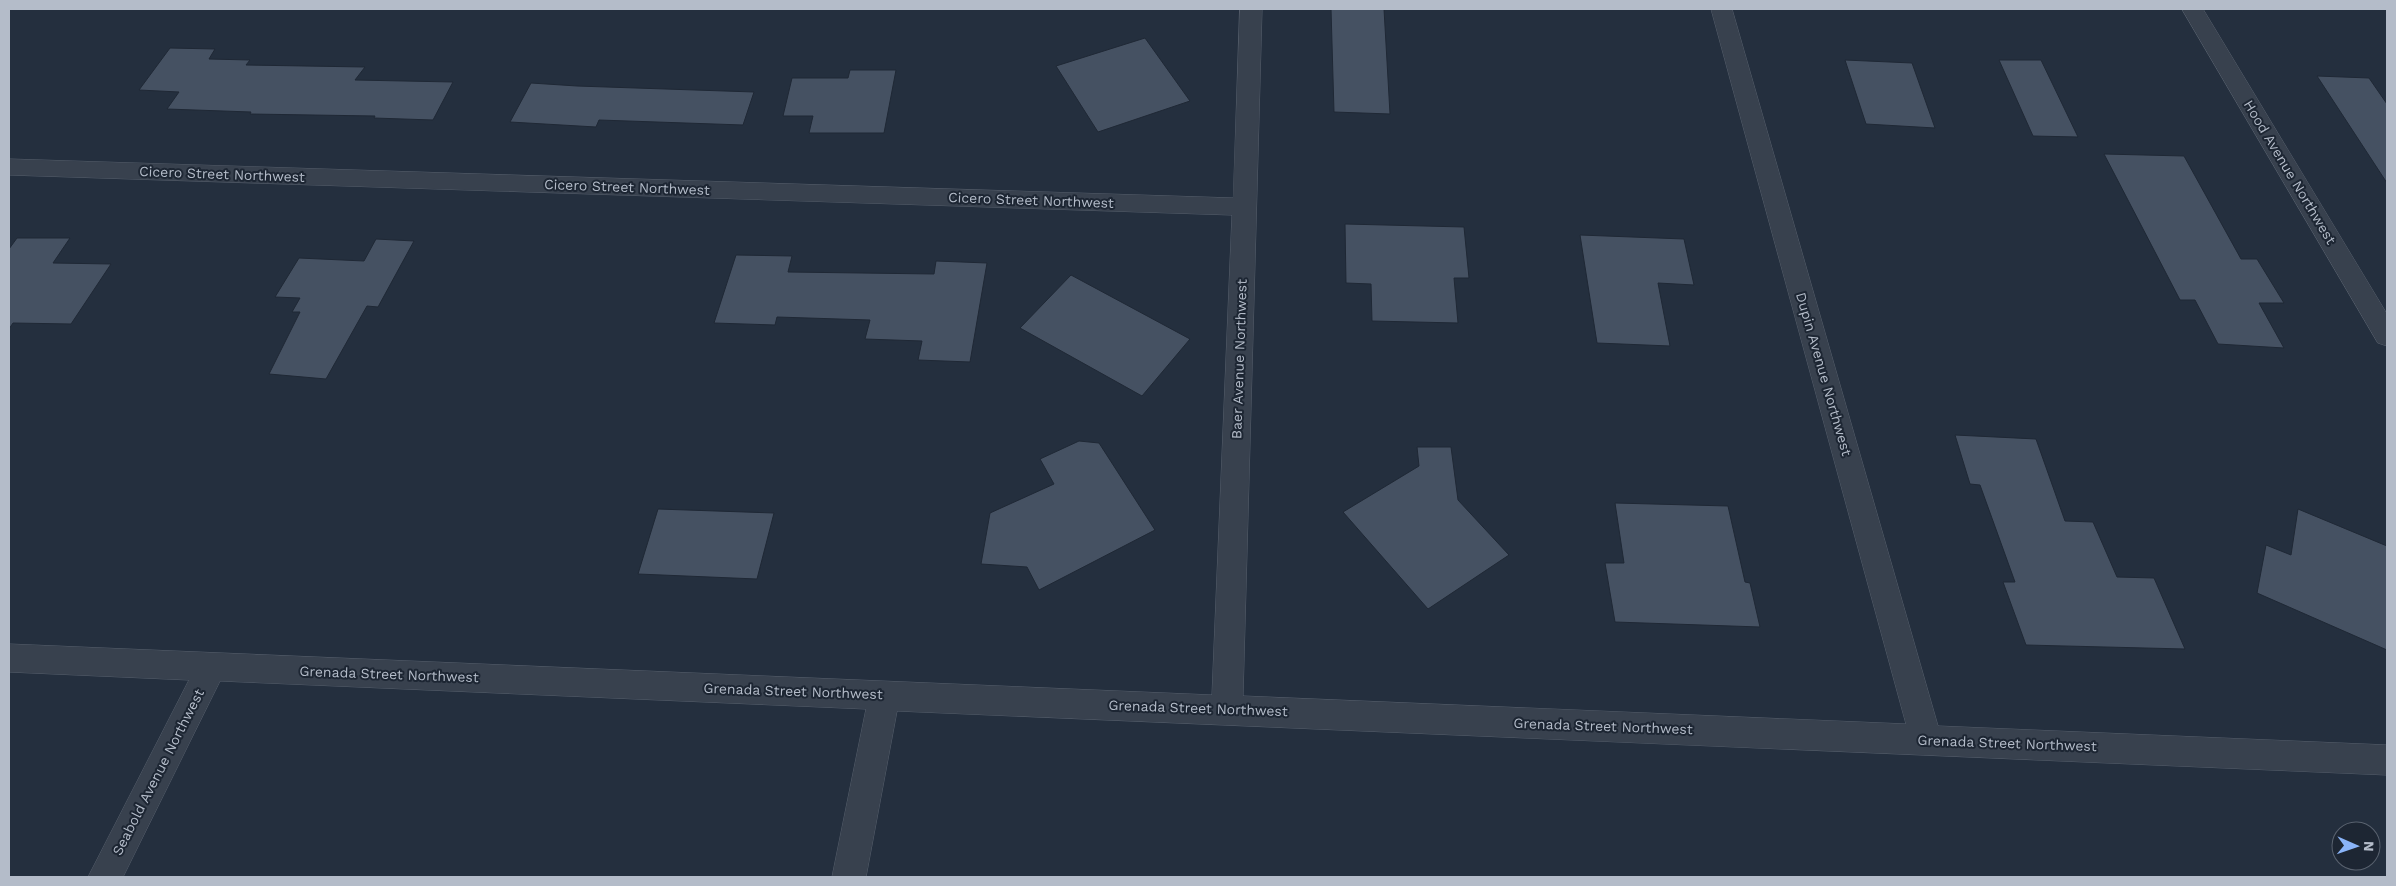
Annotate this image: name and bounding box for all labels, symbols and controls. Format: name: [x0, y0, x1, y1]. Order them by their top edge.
street label: Hood Avenue Northwest: [2241, 97, 2340, 247]
street label: Cicero Street Northwest: [139, 163, 305, 185]
street label: Cicero Street Northwest: [544, 176, 710, 198]
street label: Cicero Street Northwest: [948, 189, 1114, 211]
street label: Baer Avenue Northwest: [1228, 279, 1250, 439]
street label: Dupin Avenue Northwest: [1793, 290, 1855, 458]
street label: Grenada Street Northwest: [299, 663, 479, 685]
street label: Grenada Street Northwest: [703, 680, 883, 702]
street label: Seabold Avenue Northwest: [109, 686, 207, 858]
street label: Grenada Street Northwest: [1108, 697, 1288, 719]
street label: Grenada Street Northwest: [1513, 715, 1693, 737]
street label: Grenada Street Northwest: [1917, 732, 2097, 754]
north arrow: [2331, 821, 2381, 871]
text: N: [2361, 841, 2377, 852]

